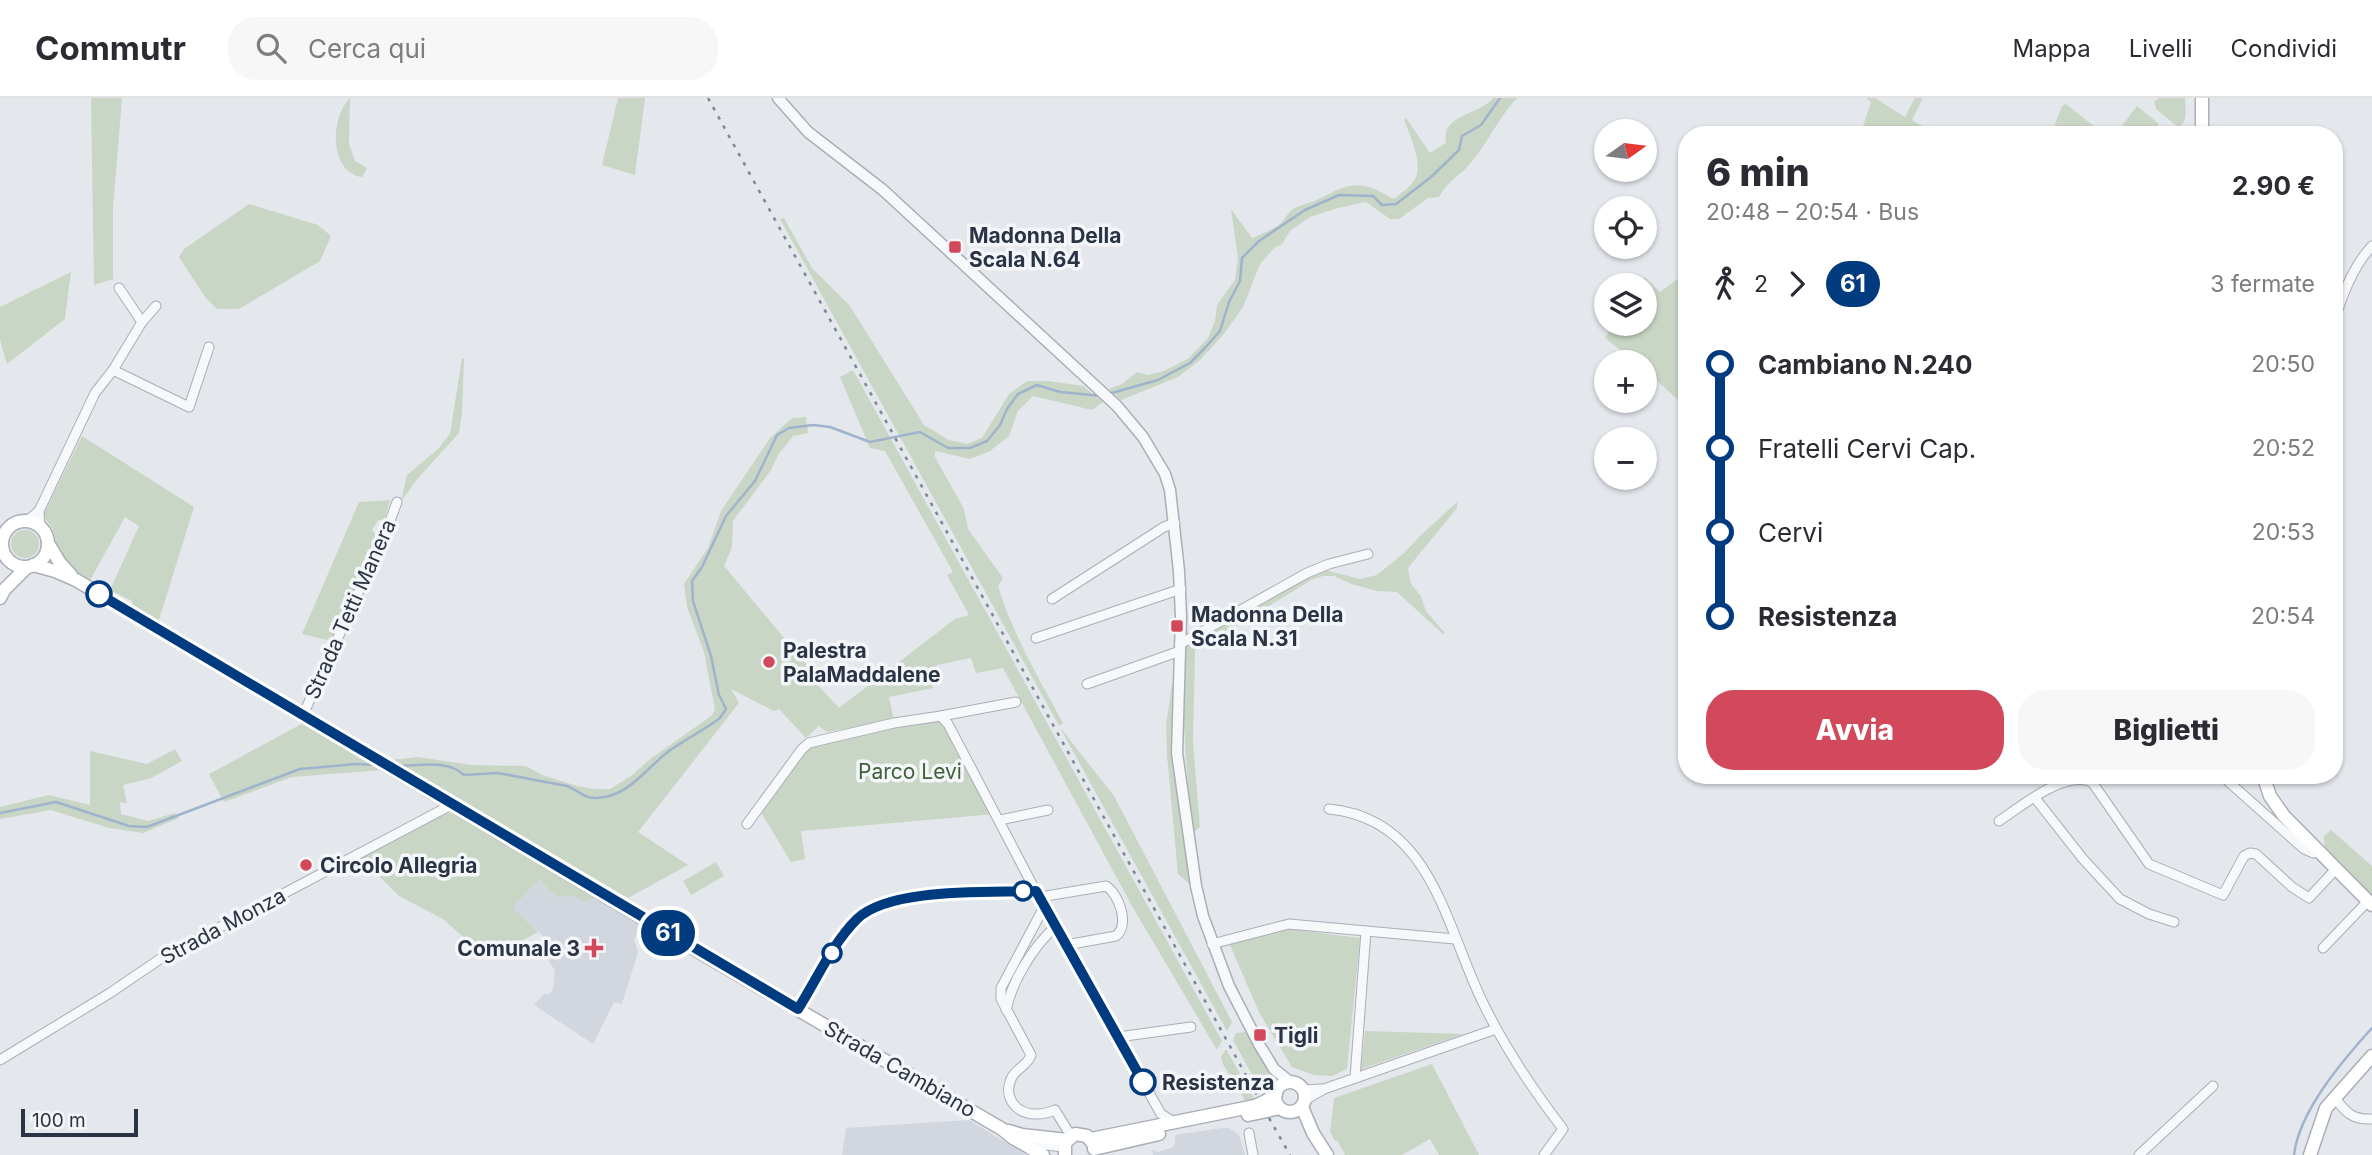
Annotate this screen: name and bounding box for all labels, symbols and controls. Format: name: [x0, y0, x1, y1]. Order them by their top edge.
search box: [228, 17, 718, 80]
text: Commutr: [35, 28, 186, 68]
icon: search: [252, 29, 290, 67]
text: Cerca qui: [308, 33, 426, 64]
text: Mappa: [2012, 34, 2091, 63]
text: Livelli: [2129, 34, 2193, 63]
text: Condividi: [2231, 34, 2337, 63]
north arrow: [1594, 119, 1657, 182]
map controls: [1594, 119, 1657, 490]
text: 6 min: [1706, 149, 1810, 195]
text: 2.90 €: [2232, 170, 2315, 201]
button: locate: [1594, 196, 1657, 259]
text: 20:48 – 20:54 · Bus: [1706, 198, 1919, 226]
place label: Madonna Della Scala N.64: [969, 223, 1121, 272]
marker: Madonna Della Scala N.64: [947, 239, 963, 255]
icon: walk: [1706, 265, 1744, 303]
icon: forward: [1778, 265, 1816, 303]
text: 61: [1840, 269, 1866, 298]
text: 2: [1754, 270, 1768, 298]
text: 3 fermate: [2210, 270, 2315, 298]
button: layers: [1594, 273, 1657, 336]
text: Cambiano N.240: [1758, 349, 1972, 380]
button: +: [1594, 350, 1657, 413]
text: 20:50: [2251, 350, 2315, 378]
button: −: [1594, 427, 1657, 490]
text: Fratelli Cervi Cap.: [1758, 433, 1976, 464]
text: 20:52: [2252, 434, 2315, 462]
street label: Strada Tetti Manera: [299, 515, 401, 703]
text: Cervi: [1758, 517, 1823, 548]
text: 20:53: [2252, 518, 2315, 546]
unlabelled marker: [86, 581, 112, 607]
text: Resistenza: [1758, 601, 1897, 632]
place label: Madonna Della Scala N.31: [1191, 602, 1343, 651]
text: 20:54: [2251, 602, 2315, 630]
marker: Madonna Della Scala N.31: [1169, 618, 1185, 634]
place label: Palestra PalaMaddalene: [783, 638, 941, 687]
marker: Palestra PalaMaddalene: [761, 654, 777, 670]
button: Avvia: [1706, 690, 2004, 770]
button: Biglietti: [2018, 690, 2315, 770]
park label: Parco Levi: [858, 759, 962, 784]
place label: Circolo Allegria: [320, 853, 477, 878]
marker: Circolo Allegria: [298, 857, 314, 873]
unlabelled marker: [1013, 881, 1033, 901]
street label: Strada Monza: [156, 883, 290, 969]
line badge: 61: [636, 910, 700, 956]
text: 61: [655, 918, 681, 947]
place label: Comunale 3: [457, 936, 580, 961]
marker: Comunale 3: [586, 940, 602, 956]
unlabelled marker: [822, 943, 842, 963]
street label: Strada Cambiano: [820, 1015, 980, 1123]
place label: Tigli: [1274, 1023, 1318, 1048]
marker: Tigli: [1252, 1027, 1268, 1043]
marker: Resistenza: [1130, 1069, 1156, 1095]
place label: Resistenza: [1162, 1070, 1275, 1095]
scale bar: [21, 1106, 138, 1138]
text: 100 m: [32, 1109, 86, 1132]

